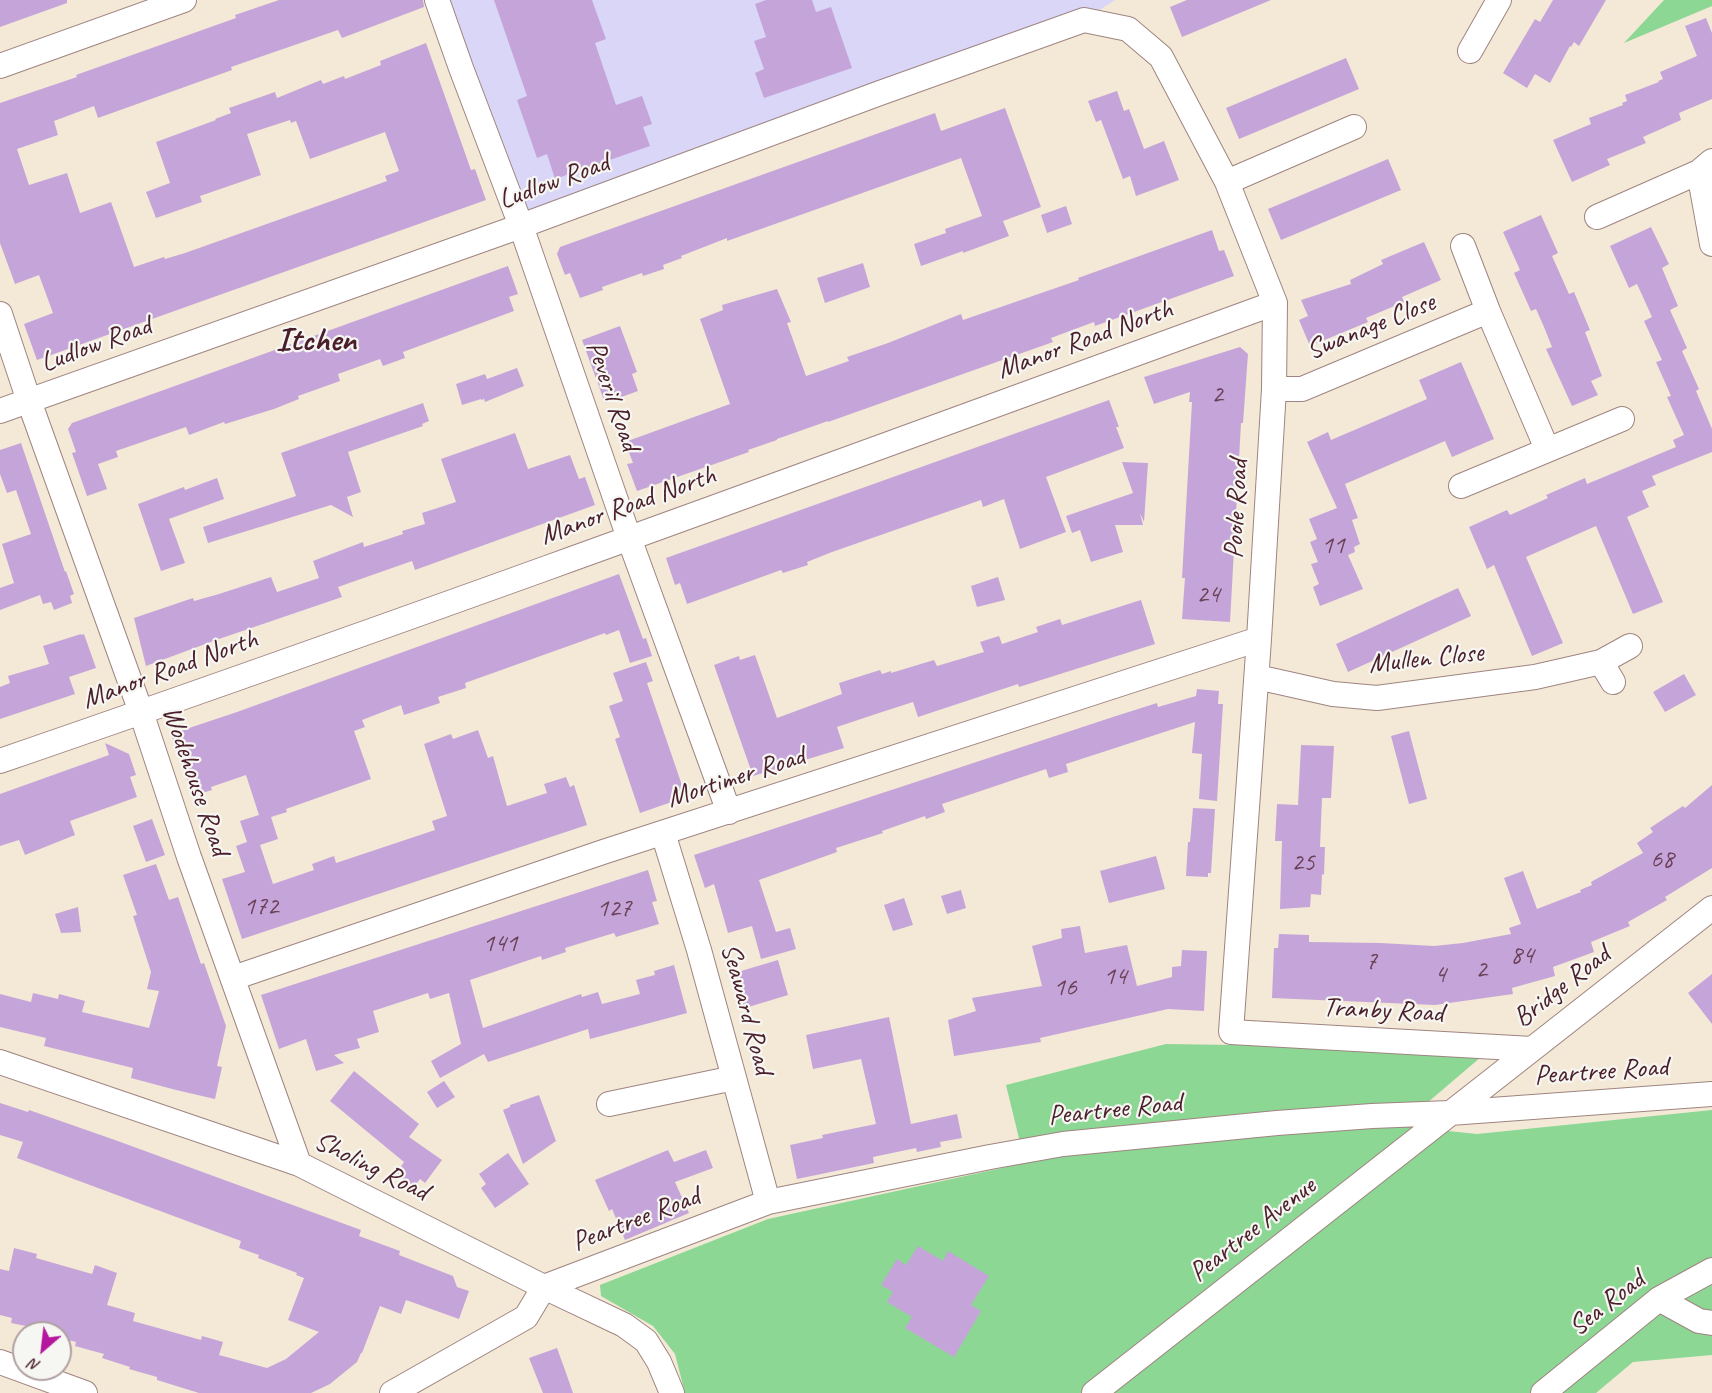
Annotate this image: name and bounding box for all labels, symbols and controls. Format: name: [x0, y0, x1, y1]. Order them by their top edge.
street label: Ludlow Road: [494, 147, 614, 217]
street label: Swanage Close: [1302, 286, 1440, 368]
street label: Manor Road North: [993, 293, 1177, 387]
street label: Ludlow Road: [36, 310, 156, 380]
district label: Itchen: [276, 321, 356, 361]
street label: Peveril Road: [578, 337, 646, 455]
house number: 2: [1211, 379, 1223, 411]
street label: Poole Road: [1218, 458, 1256, 560]
street label: Manor Road North: [536, 459, 720, 553]
house number: 11: [1321, 530, 1345, 562]
house number: 24: [1196, 579, 1220, 611]
street label: Manor Road North: [78, 623, 262, 717]
street label: Mullen Close: [1367, 636, 1485, 682]
street label: Wodehouse Road: [154, 702, 236, 860]
street label: Mortimer Road: [663, 740, 809, 816]
house number: 68: [1650, 844, 1674, 876]
house number: 25: [1291, 847, 1315, 879]
house number: 172: [243, 891, 279, 923]
house number: 127: [596, 893, 632, 925]
house number: 141: [482, 928, 518, 960]
street label: Bridge Road: [1507, 939, 1617, 1035]
street label: Seaward Road: [712, 940, 780, 1078]
house number: 84: [1510, 940, 1534, 972]
house number: 7: [1365, 946, 1377, 978]
house number: 2: [1475, 954, 1487, 986]
house number: 4: [1434, 959, 1446, 991]
house number: 14: [1103, 961, 1127, 993]
house number: 16: [1053, 972, 1077, 1004]
street label: Tranby Road: [1322, 991, 1444, 1031]
street label: Peartree Road: [1533, 1051, 1669, 1093]
street label: Peartree Road: [1047, 1086, 1183, 1134]
street label: Sholing Road: [308, 1125, 434, 1209]
street label: Peartree Avenue: [1183, 1170, 1323, 1290]
street label: Peartree Road: [567, 1180, 705, 1260]
street label: Sea Road: [1562, 1264, 1652, 1344]
north arrow: [12, 1321, 72, 1381]
text: N: [25, 1354, 44, 1376]

